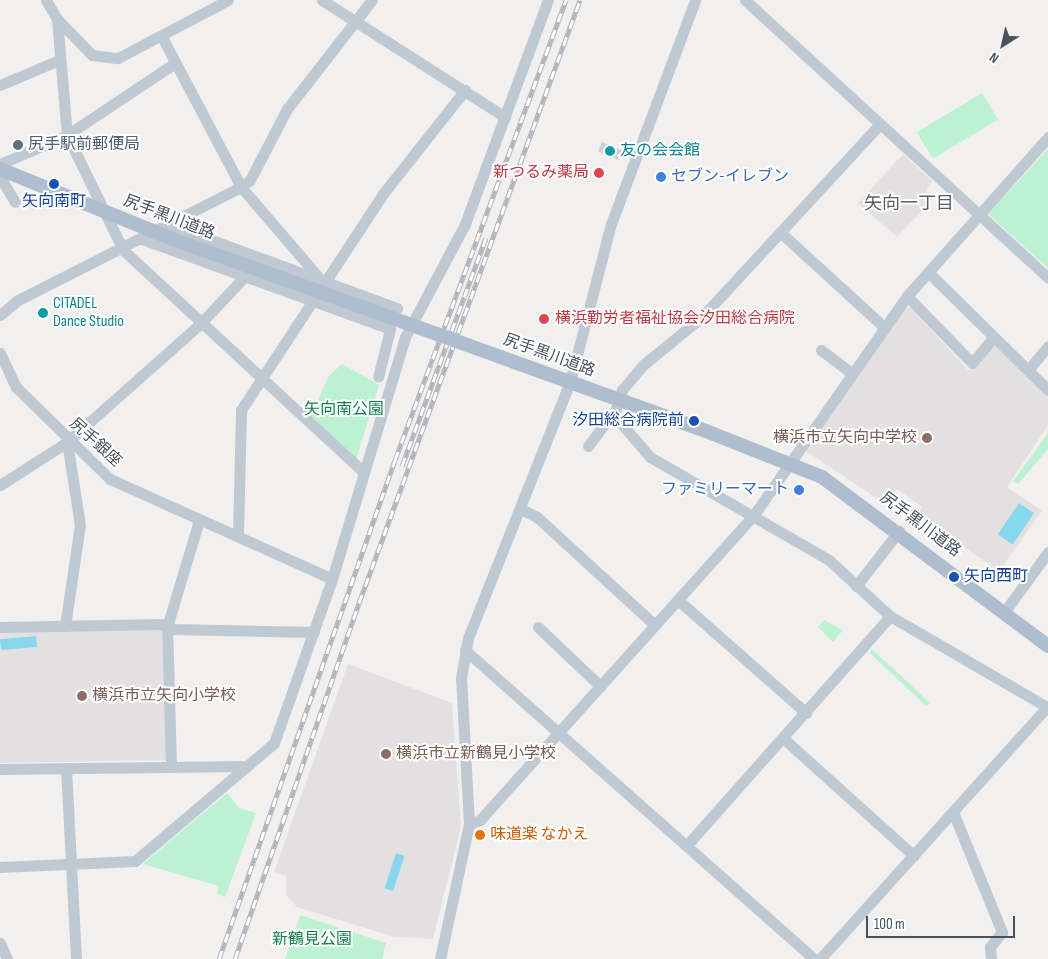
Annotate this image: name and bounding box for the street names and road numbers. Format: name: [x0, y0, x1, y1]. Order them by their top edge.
street label: 尻手黒川道路: [121, 192, 217, 244]
street label: 尻手黒川道路: [501, 331, 597, 381]
street label: 尻手銀座: [65, 414, 125, 472]
street label: 尻手黒川道路: [876, 488, 964, 562]

